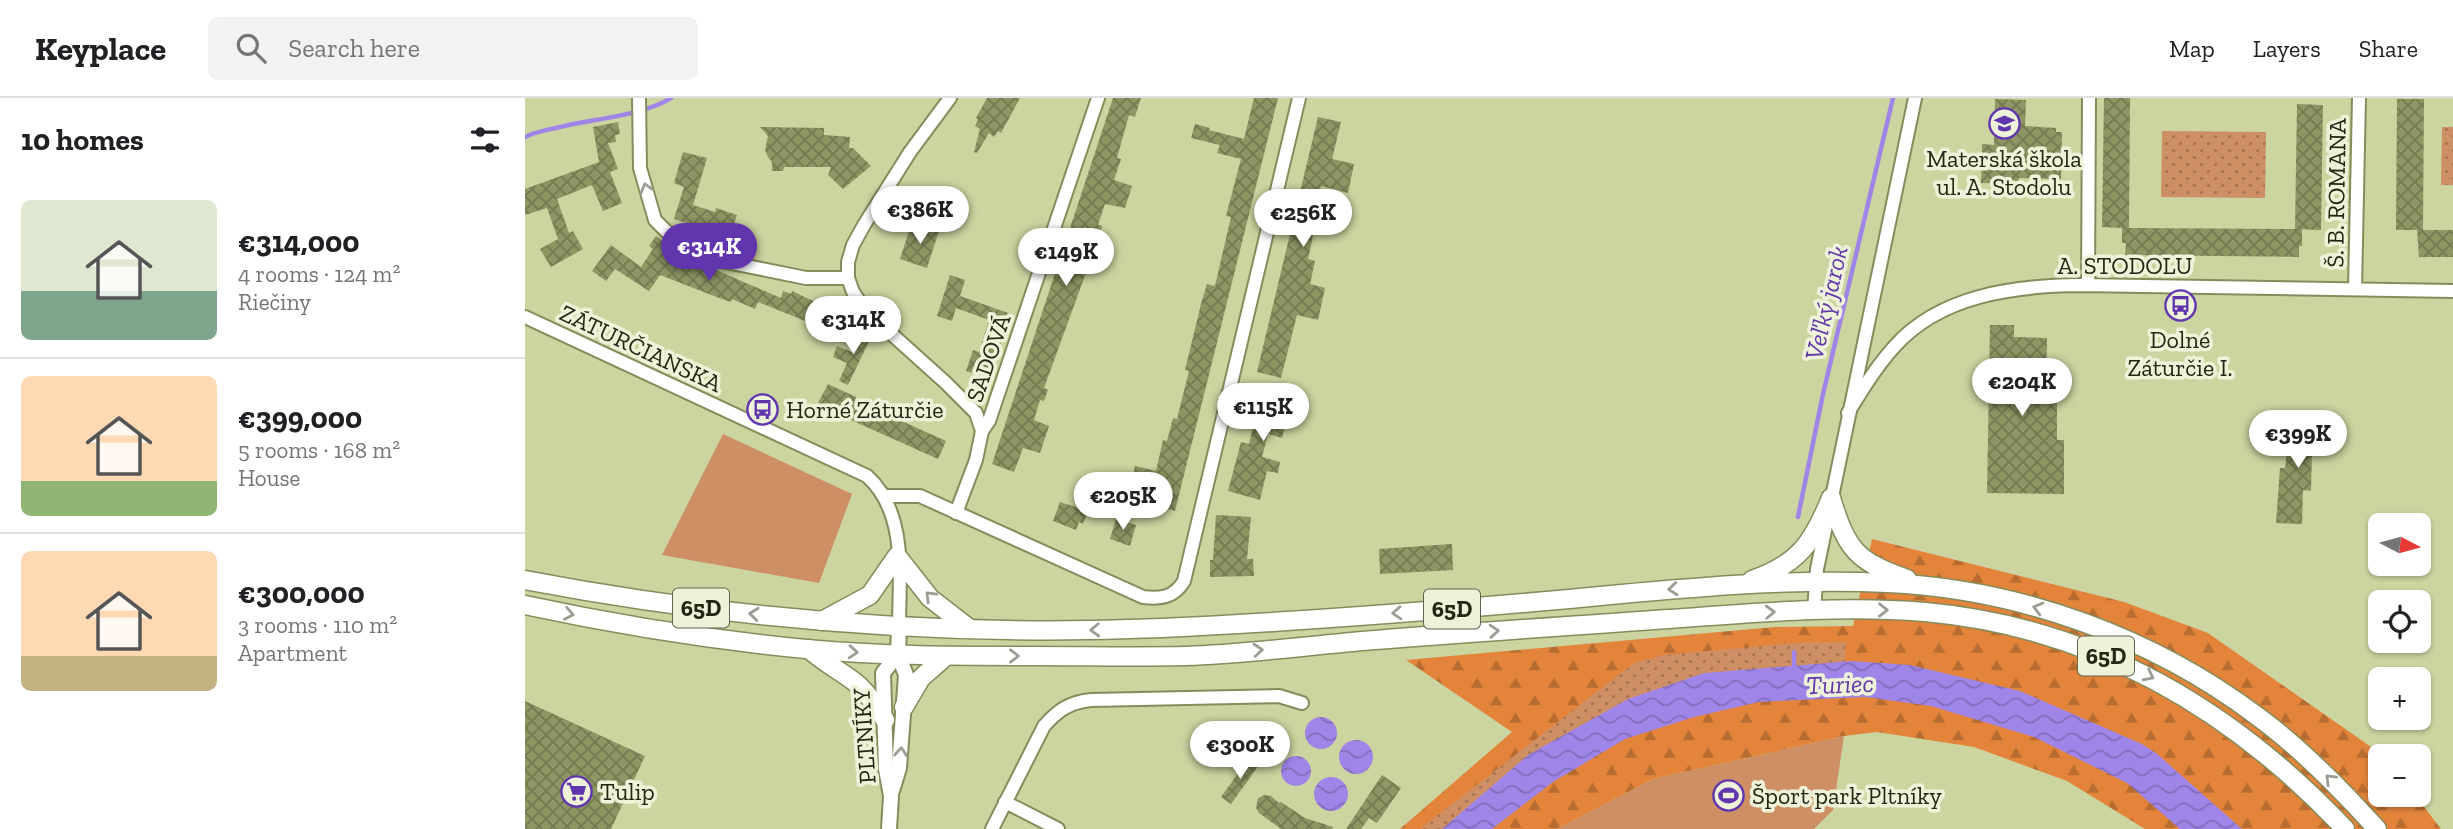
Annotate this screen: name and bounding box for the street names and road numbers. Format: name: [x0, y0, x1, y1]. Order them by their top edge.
street label: Š. B. ROMANA: [2320, 118, 2352, 268]
street label: A. STODOLU: [2058, 251, 2192, 280]
street label: ZÁTURČIANSKA: [556, 298, 727, 398]
street label: SADOVÁ: [959, 310, 1017, 406]
road number: 65D: [673, 588, 729, 628]
road number: 65D: [1424, 589, 1480, 628]
road number: 65D: [2078, 636, 2134, 676]
street label: PLTNÍKY: [846, 687, 882, 785]

